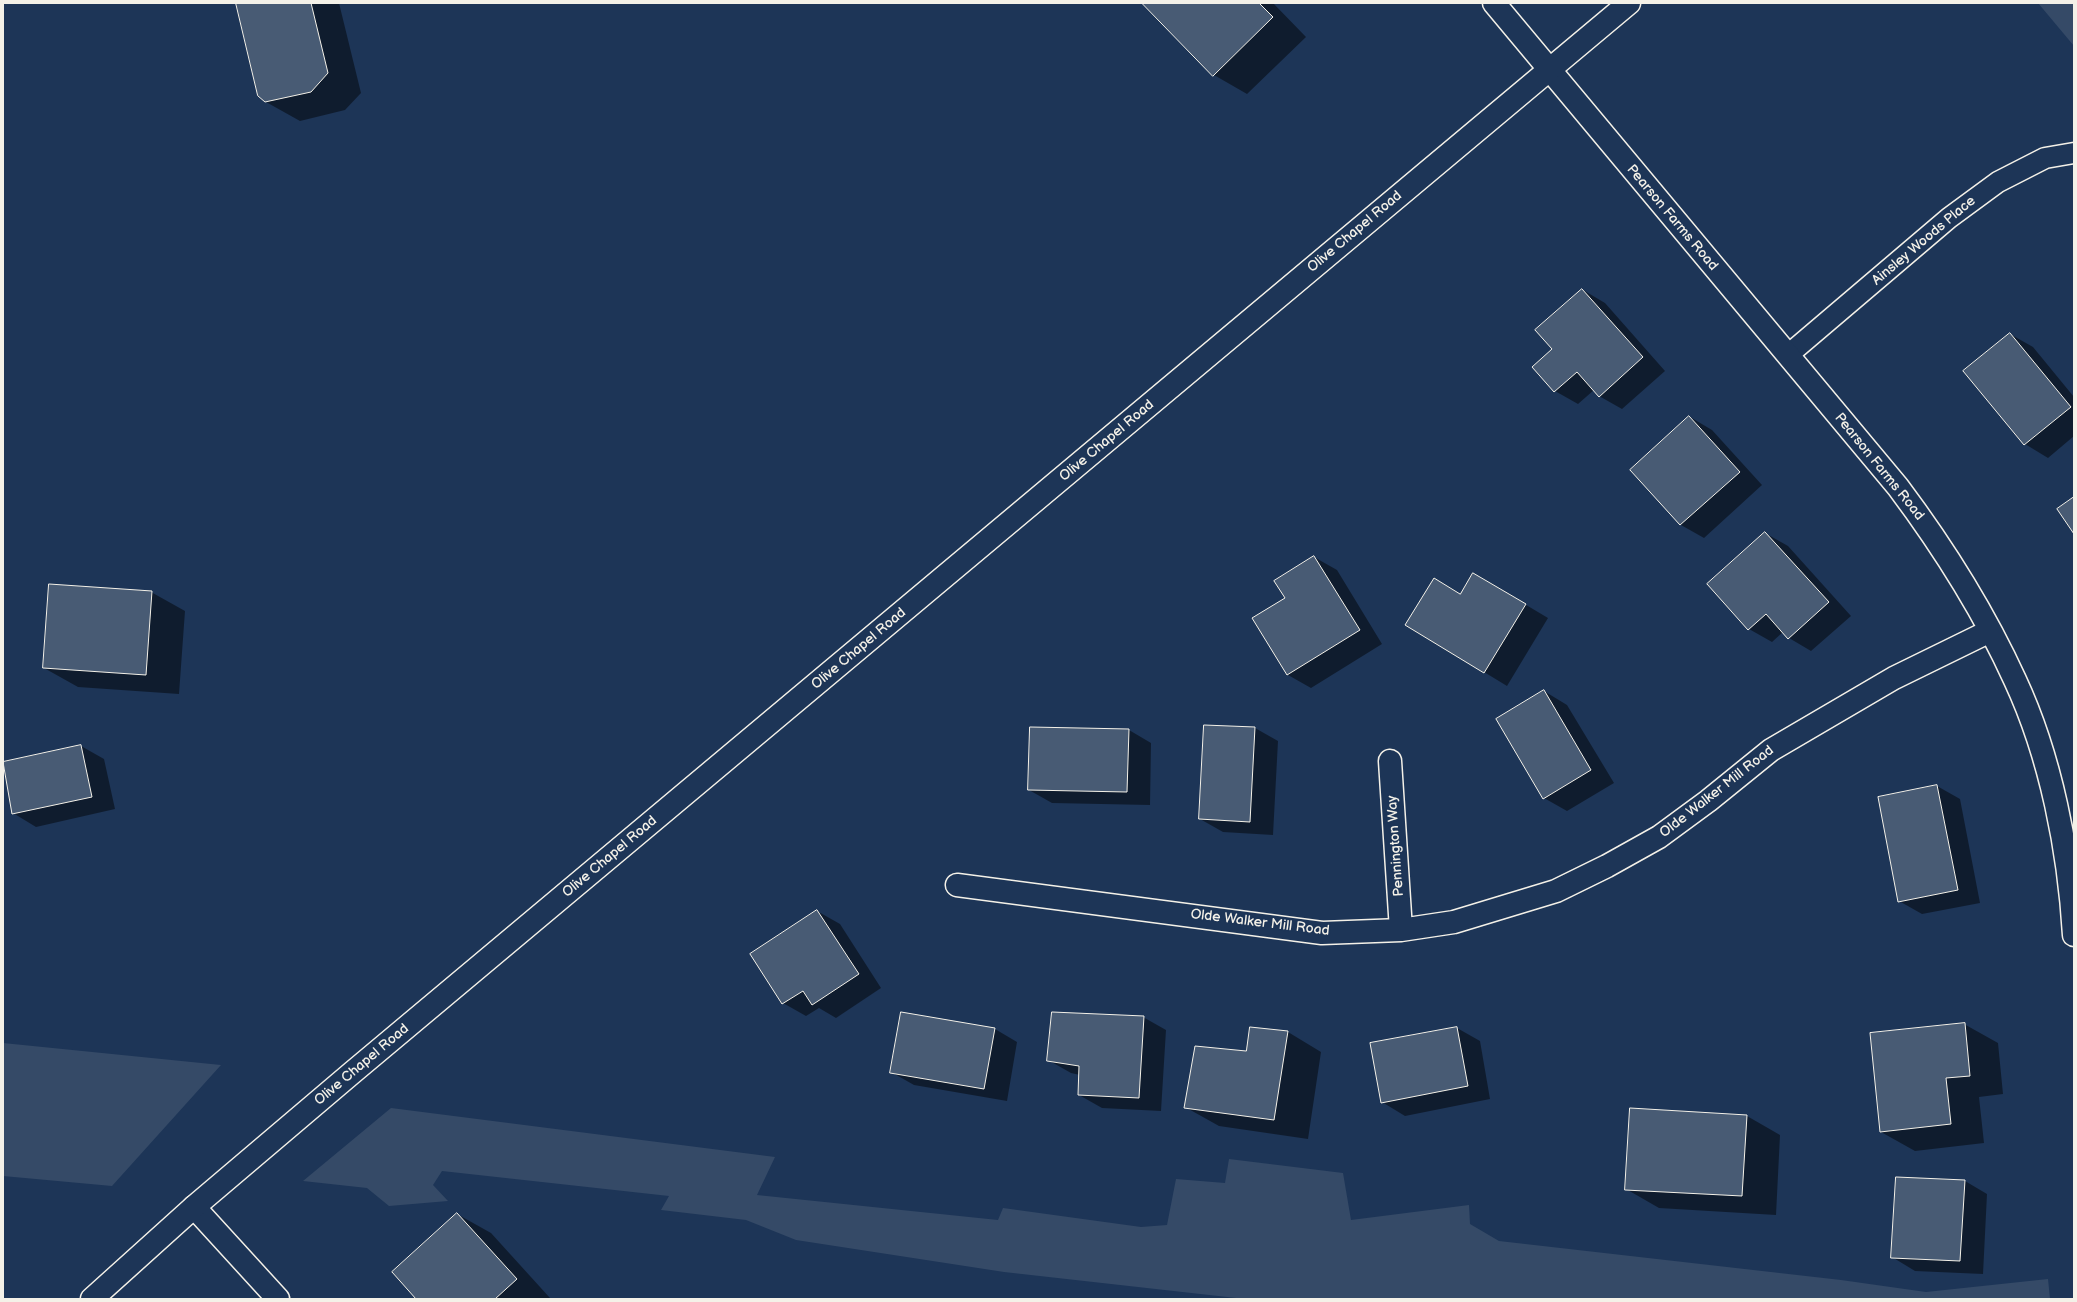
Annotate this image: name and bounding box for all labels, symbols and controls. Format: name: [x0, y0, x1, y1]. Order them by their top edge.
street label: Pearson Farms Road: [1623, 162, 1721, 274]
street label: Olive Chapel Road: [1304, 188, 1406, 276]
street label: Ainsley Woods Place: [1869, 193, 1979, 289]
street label: Olive Chapel Road: [1056, 397, 1158, 485]
street label: Pearson Farms Road: [1831, 410, 1927, 524]
street label: Olive Chapel Road: [808, 605, 910, 693]
street label: Olde Walker Mill Road: [1657, 742, 1777, 842]
street label: Pennington Way: [1384, 795, 1408, 897]
street label: Olive Chapel Road: [559, 813, 661, 901]
street label: Olde Walker Mill Road: [1190, 906, 1330, 940]
street label: Olive Chapel Road: [311, 1021, 413, 1109]

